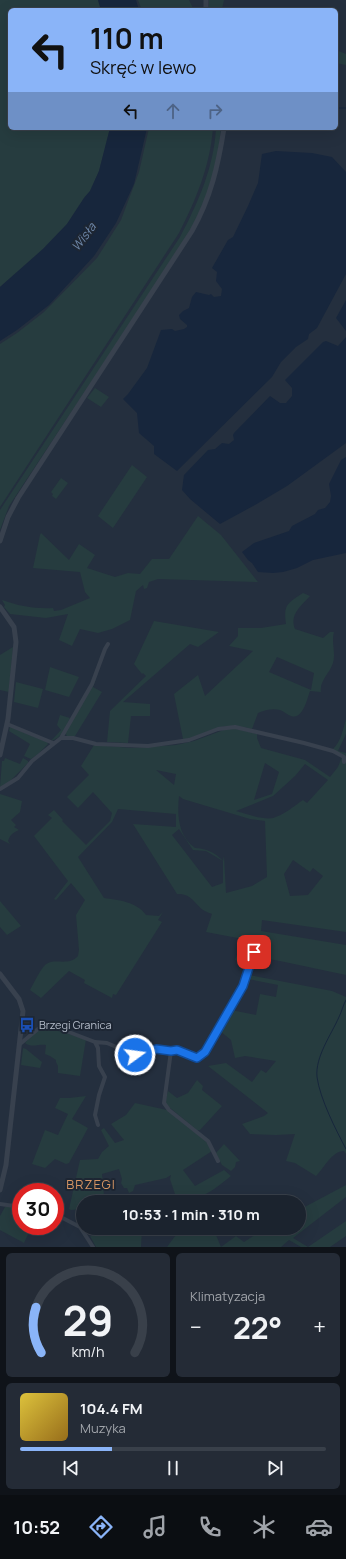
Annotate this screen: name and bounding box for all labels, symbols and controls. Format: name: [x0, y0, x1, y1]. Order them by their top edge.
text: 110 m: [90, 19, 164, 57]
icon: left: [24, 24, 76, 76]
text: Skręć w lewo: [90, 55, 196, 79]
icon: left: [120, 100, 142, 122]
icon: ahead: [162, 100, 184, 122]
icon: right: [204, 100, 226, 122]
water label: Wisła: [67, 218, 101, 254]
pin: [237, 935, 271, 969]
icon: arrive: [243, 941, 265, 963]
bus stop icon: Brzegi Granica: [18, 1016, 36, 1034]
place label: Brzegi Granica: [39, 1017, 112, 1032]
position arrow: [114, 1034, 156, 1076]
district label: BRZEGI: [66, 1175, 116, 1193]
speed limit sign: 30: [12, 1183, 64, 1235]
text: 10:53 · 1 min · 310 m: [122, 1204, 260, 1225]
text: Klimatyzacja: [190, 1287, 265, 1305]
text: 29: [63, 1292, 113, 1348]
text: 22°: [233, 1307, 282, 1348]
text: −: [190, 1312, 202, 1342]
text: +: [313, 1312, 326, 1342]
text: km/h: [71, 1342, 105, 1361]
text: 104.4 FM: [80, 1398, 143, 1419]
text: Muzyka: [80, 1419, 126, 1437]
icon: previous: [60, 1457, 82, 1479]
icon: pause: [162, 1457, 184, 1479]
icon: next: [264, 1457, 286, 1479]
icon: directions: [87, 1513, 115, 1541]
icon: music: [141, 1513, 169, 1541]
icon: phone: [196, 1513, 224, 1541]
icon: climate: [250, 1513, 278, 1541]
icon: car: [305, 1513, 333, 1541]
text: 10:52: [13, 1515, 60, 1539]

